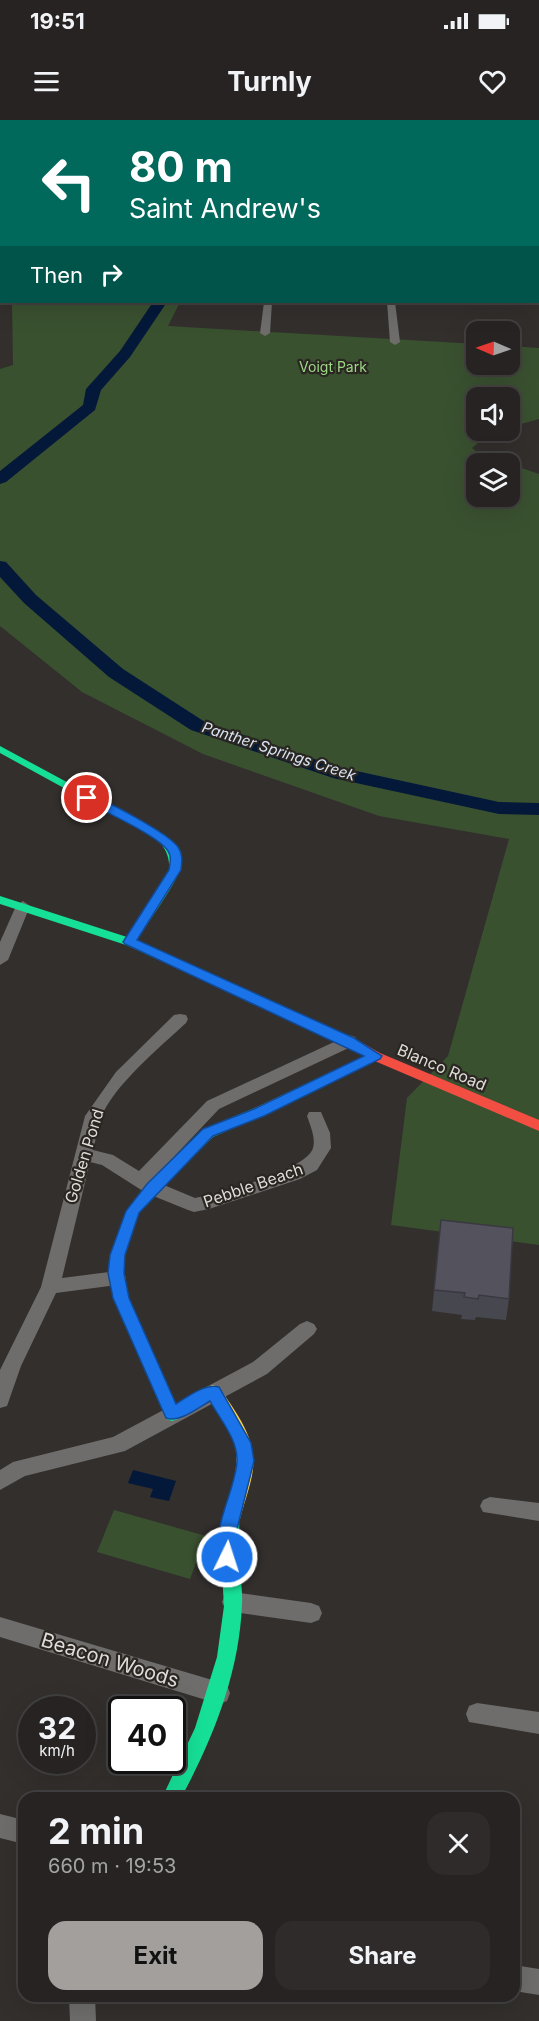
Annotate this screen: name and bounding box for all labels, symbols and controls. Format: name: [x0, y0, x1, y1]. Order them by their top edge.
text: 19:51: [30, 8, 85, 34]
icon: menu: [30, 65, 63, 98]
text: Turnly: [227, 65, 312, 98]
icon: heart: [476, 65, 509, 98]
text: 80 m: [129, 141, 233, 192]
icon: left: [30, 144, 108, 222]
text: Saint Andrew's: [129, 192, 321, 225]
icon: right: [95, 258, 128, 291]
text: Then: [30, 262, 83, 288]
north arrow: [466, 321, 520, 375]
map controls: [466, 321, 520, 507]
park label: Voigt Park: [299, 358, 367, 375]
button: sound: [466, 387, 520, 441]
button: layers: [466, 453, 520, 507]
water label: Panther Springs Creek: [200, 717, 359, 785]
pin: [61, 772, 112, 823]
icon: arrive: [70, 781, 103, 814]
street label: Blanco Road: [395, 1039, 489, 1095]
street label: Golden Pond: [60, 1106, 108, 1206]
street label: Pebble Beach: [200, 1159, 306, 1211]
position arrow: [195, 1525, 259, 1589]
street label: Beacon Woods: [38, 1628, 182, 1692]
speed limit sign: 40: [108, 1696, 186, 1774]
text: 32: [38, 1710, 76, 1746]
text: km/h: [39, 1741, 75, 1760]
text: 2 min: [48, 1809, 144, 1853]
button: close: [427, 1812, 490, 1875]
text: 660 m · 19:53: [48, 1854, 176, 1878]
button: Exit: [48, 1921, 263, 1990]
button: Share: [275, 1921, 490, 1990]

